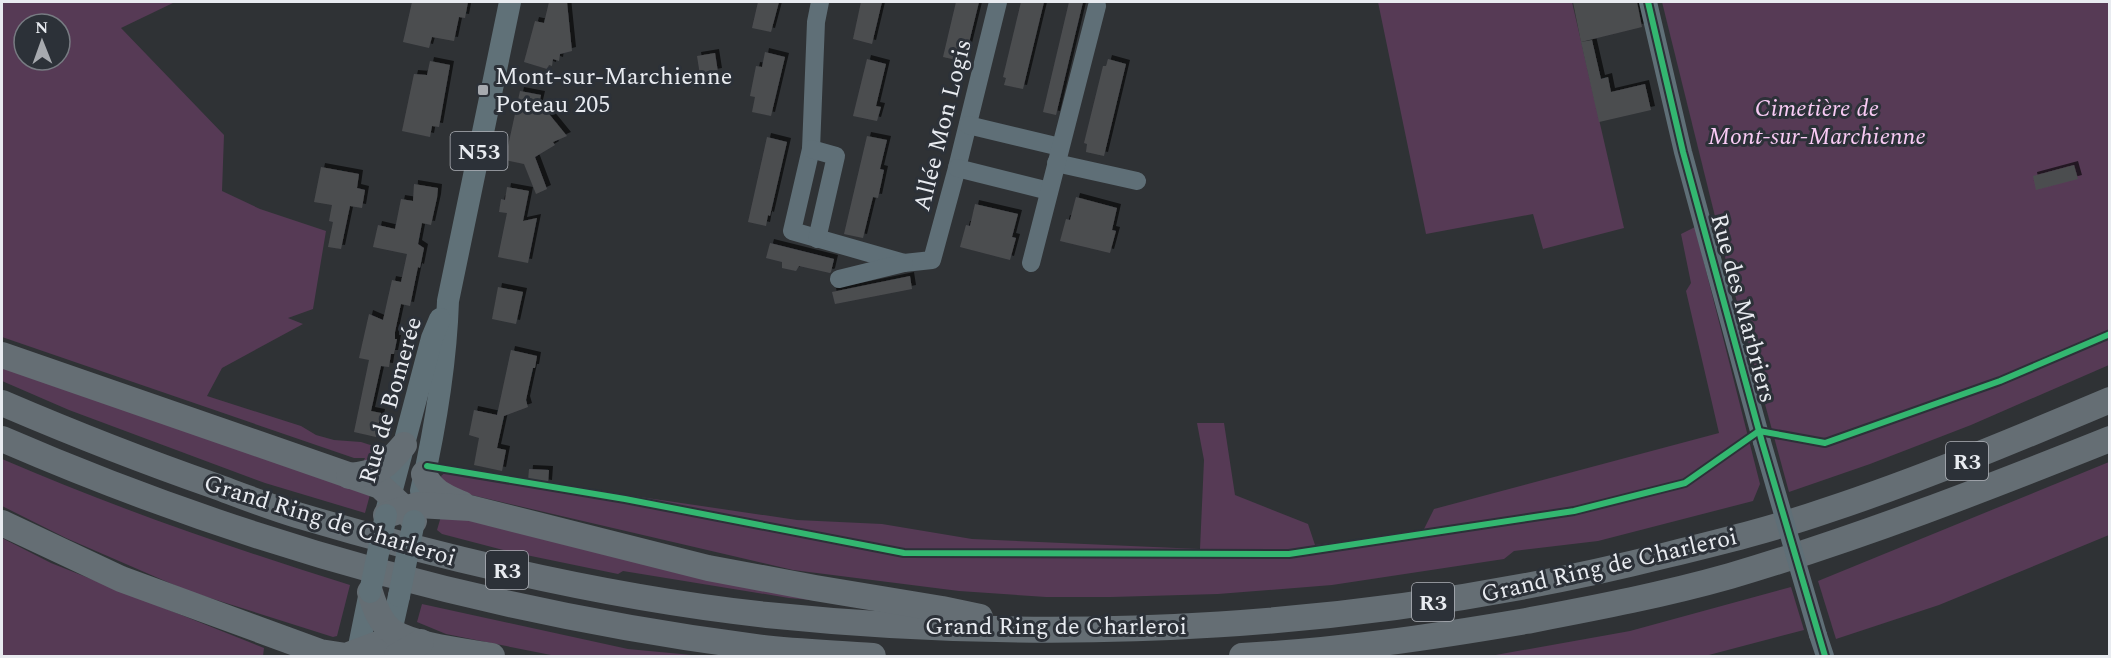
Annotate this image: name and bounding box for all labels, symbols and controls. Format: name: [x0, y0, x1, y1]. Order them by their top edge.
north arrow: [12, 12, 72, 72]
text: N: [35, 16, 48, 40]
street label: Allée Mon Logis: [904, 35, 982, 215]
place label: Mont-sur-Marchienne Poteau 205: [495, 59, 732, 123]
marker: Mont-sur-Marchienne Poteau 205: [476, 83, 490, 97]
park label: Cimetière de Mont-sur-Marchienne: [1708, 91, 1926, 155]
road number: N53: [450, 132, 508, 170]
street label: Rue des Marbriers: [1700, 210, 1786, 407]
street label: Rue de Bomerée: [350, 313, 432, 488]
road number: R3: [1946, 442, 1988, 480]
street label: Grand Ring de Charleroi: [199, 465, 460, 576]
street label: Grand Ring de Charleroi: [1478, 519, 1741, 613]
road number: R3: [486, 551, 528, 589]
road number: R3: [1412, 583, 1454, 621]
street label: Grand Ring de Charleroi: [925, 609, 1187, 645]

